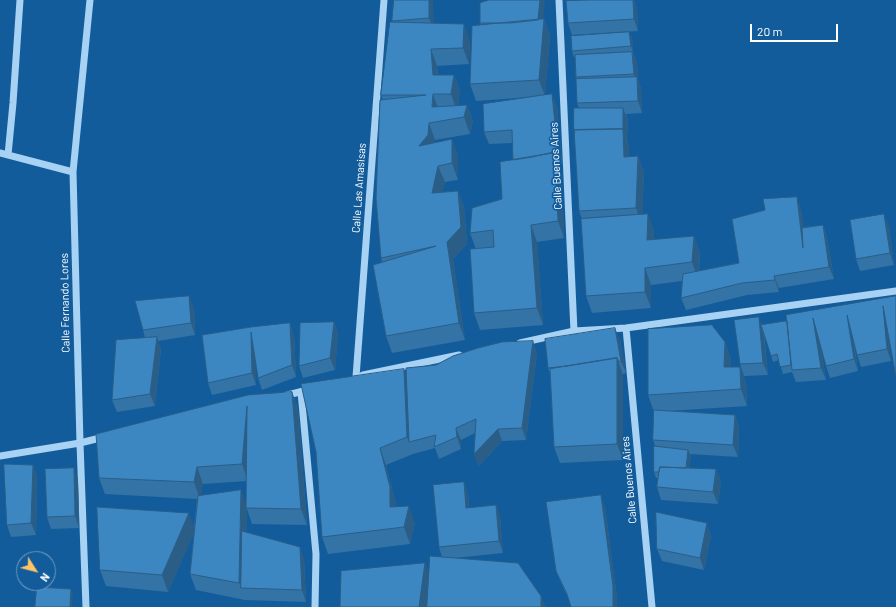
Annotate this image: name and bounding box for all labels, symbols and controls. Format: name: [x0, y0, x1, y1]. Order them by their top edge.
scale bar: [752, 16, 840, 42]
text: 20 m: [757, 24, 783, 38]
street label: Calle Buenos Aires: [547, 122, 565, 210]
street label: Calle Las Amasisas: [349, 142, 369, 234]
street label: Calle Fernando Lores: [58, 253, 72, 353]
street label: Calle Buenos Aires: [619, 436, 639, 524]
north arrow: [16, 551, 56, 591]
text: N: [38, 571, 53, 585]

